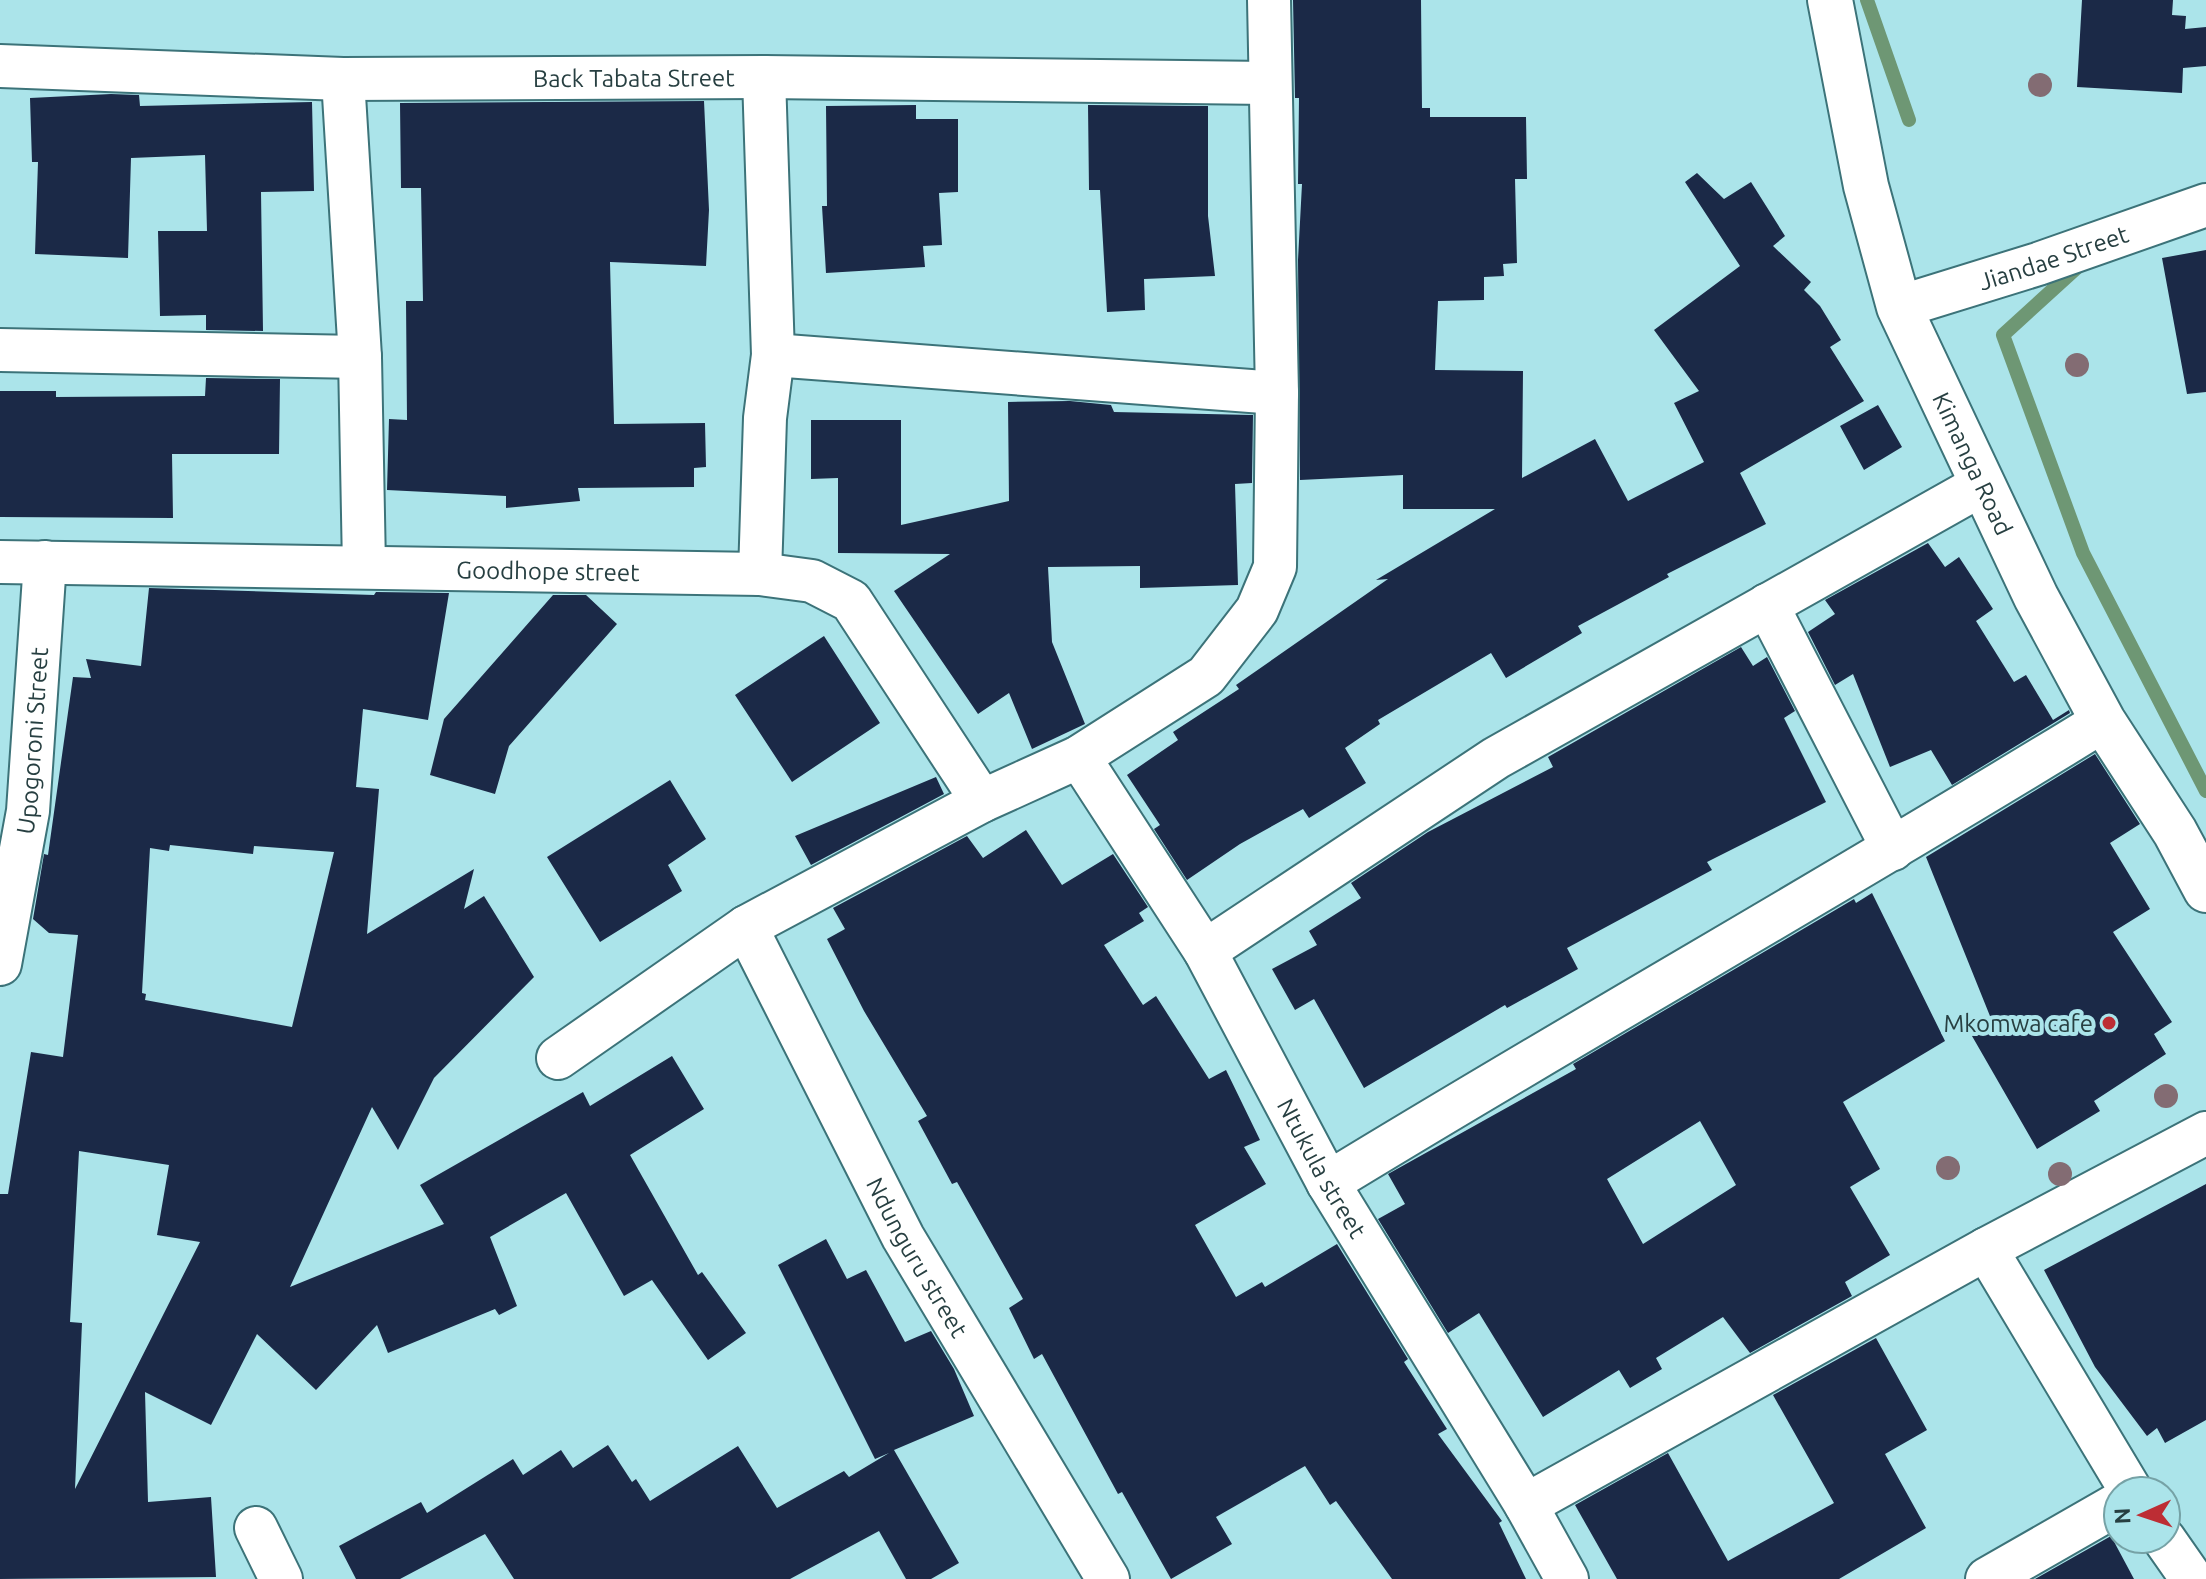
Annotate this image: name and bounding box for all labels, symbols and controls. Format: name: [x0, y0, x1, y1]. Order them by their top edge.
street label: Back Tabata Street: [533, 64, 735, 92]
street label: Jiandae Street: [1975, 220, 2132, 295]
street label: Kimanga Road: [1928, 388, 2018, 539]
street label: Goodhope street: [456, 556, 640, 586]
street label: Upogoroni Street: [11, 646, 53, 836]
place label: Mkomwa cafe: [1944, 1010, 2093, 1037]
marker: Mkomwa cafe: [2100, 1014, 2118, 1032]
street label: Ntukula street: [1272, 1094, 1372, 1243]
street label: Ndunguru street: [862, 1173, 974, 1342]
north arrow: [2102, 1475, 2182, 1555]
text: N: [2109, 1507, 2134, 1525]

